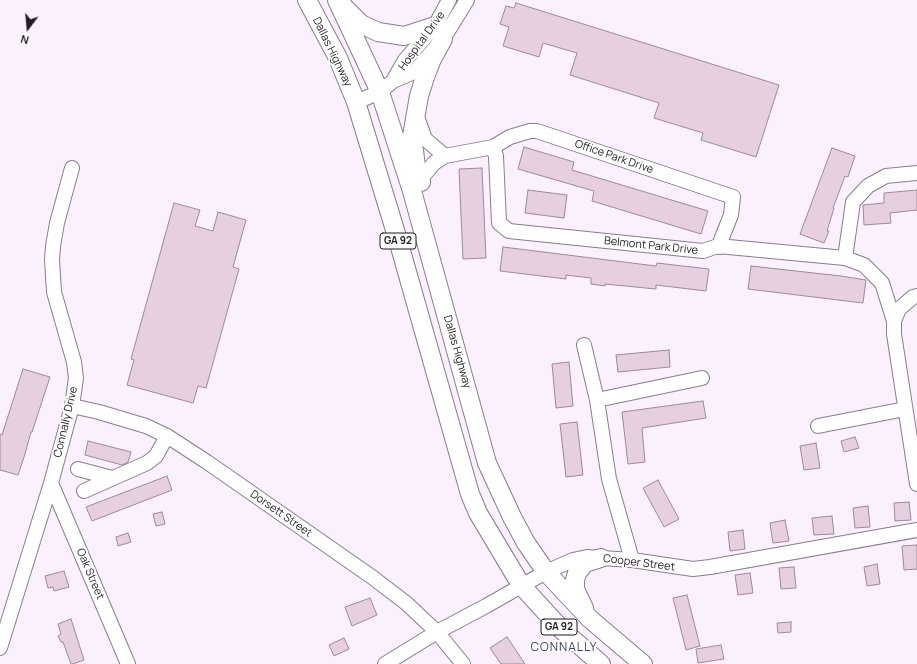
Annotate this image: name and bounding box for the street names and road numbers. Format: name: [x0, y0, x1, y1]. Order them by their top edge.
street label: Hospital Drive: [396, 9, 448, 73]
street label: Dallas Highway: [310, 15, 354, 89]
street label: Office Park Drive: [573, 137, 655, 177]
road number: GA 92: [380, 233, 416, 249]
street label: Belmont Park Drive: [603, 234, 699, 258]
street label: Dallas Highway: [440, 314, 474, 390]
street label: Connally Drive: [51, 385, 81, 459]
street label: Dorsett Street: [248, 488, 314, 540]
street label: Oak Street: [73, 547, 107, 601]
street label: Cooper Street: [602, 552, 676, 574]
road number: GA 92: [541, 619, 577, 635]

